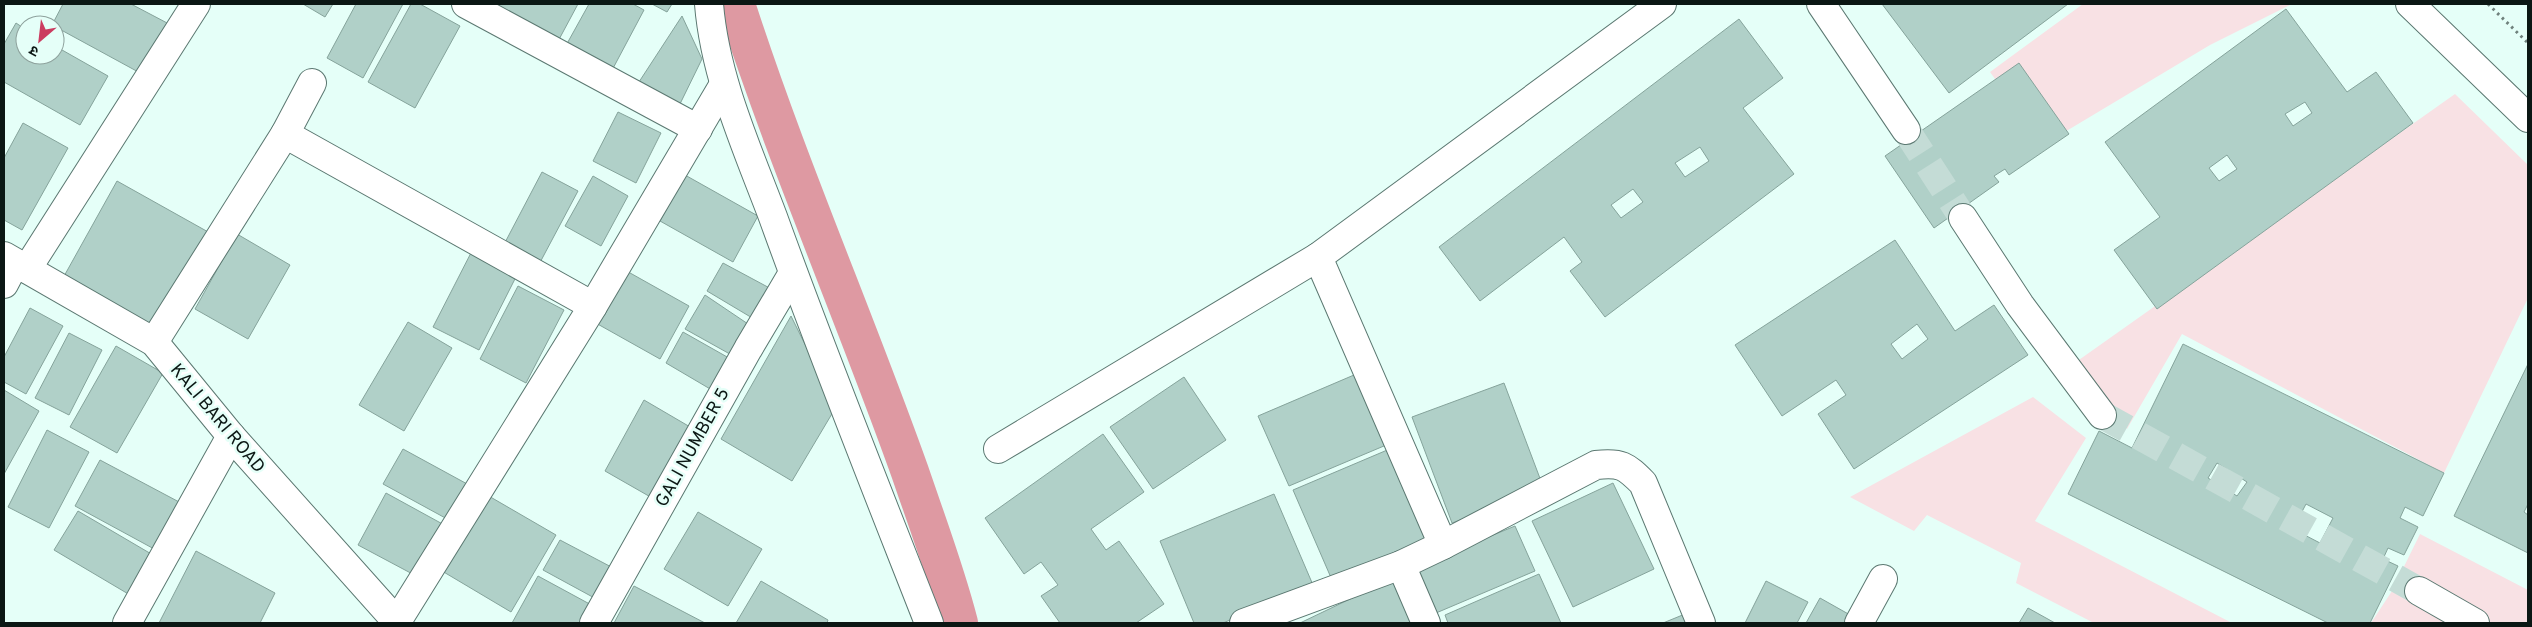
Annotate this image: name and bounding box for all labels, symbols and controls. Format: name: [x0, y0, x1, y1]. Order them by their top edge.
north arrow: [15, 15, 65, 65]
text: उ: [26, 40, 42, 60]
street label: KALI BARI ROAD: [164, 360, 269, 478]
street label: GALI NUMBER 5: [651, 384, 736, 511]

